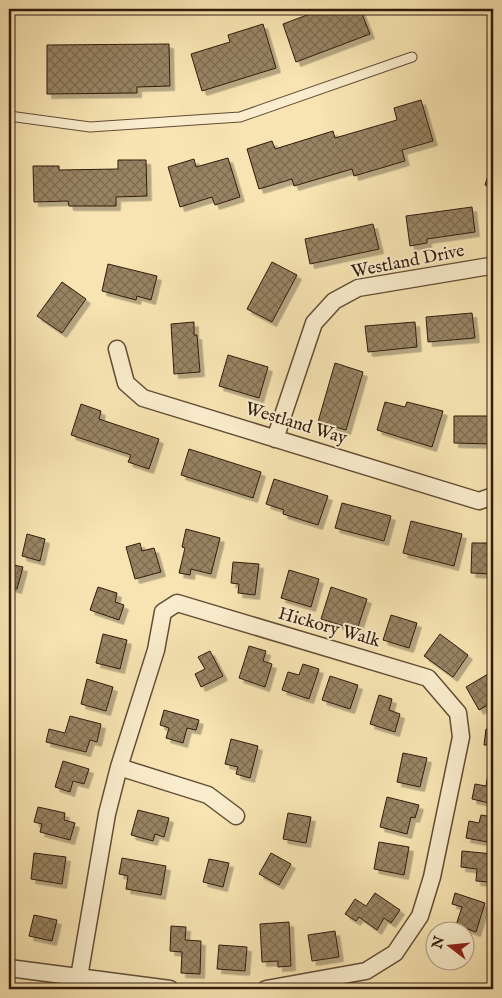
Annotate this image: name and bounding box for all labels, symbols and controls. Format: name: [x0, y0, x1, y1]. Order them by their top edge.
street label: Westland Drive: [349, 240, 467, 284]
street label: Westland Way: [242, 398, 350, 450]
street label: Hickory Walk: [275, 602, 383, 654]
north arrow: [424, 920, 474, 970]
text: N: [428, 934, 449, 952]

